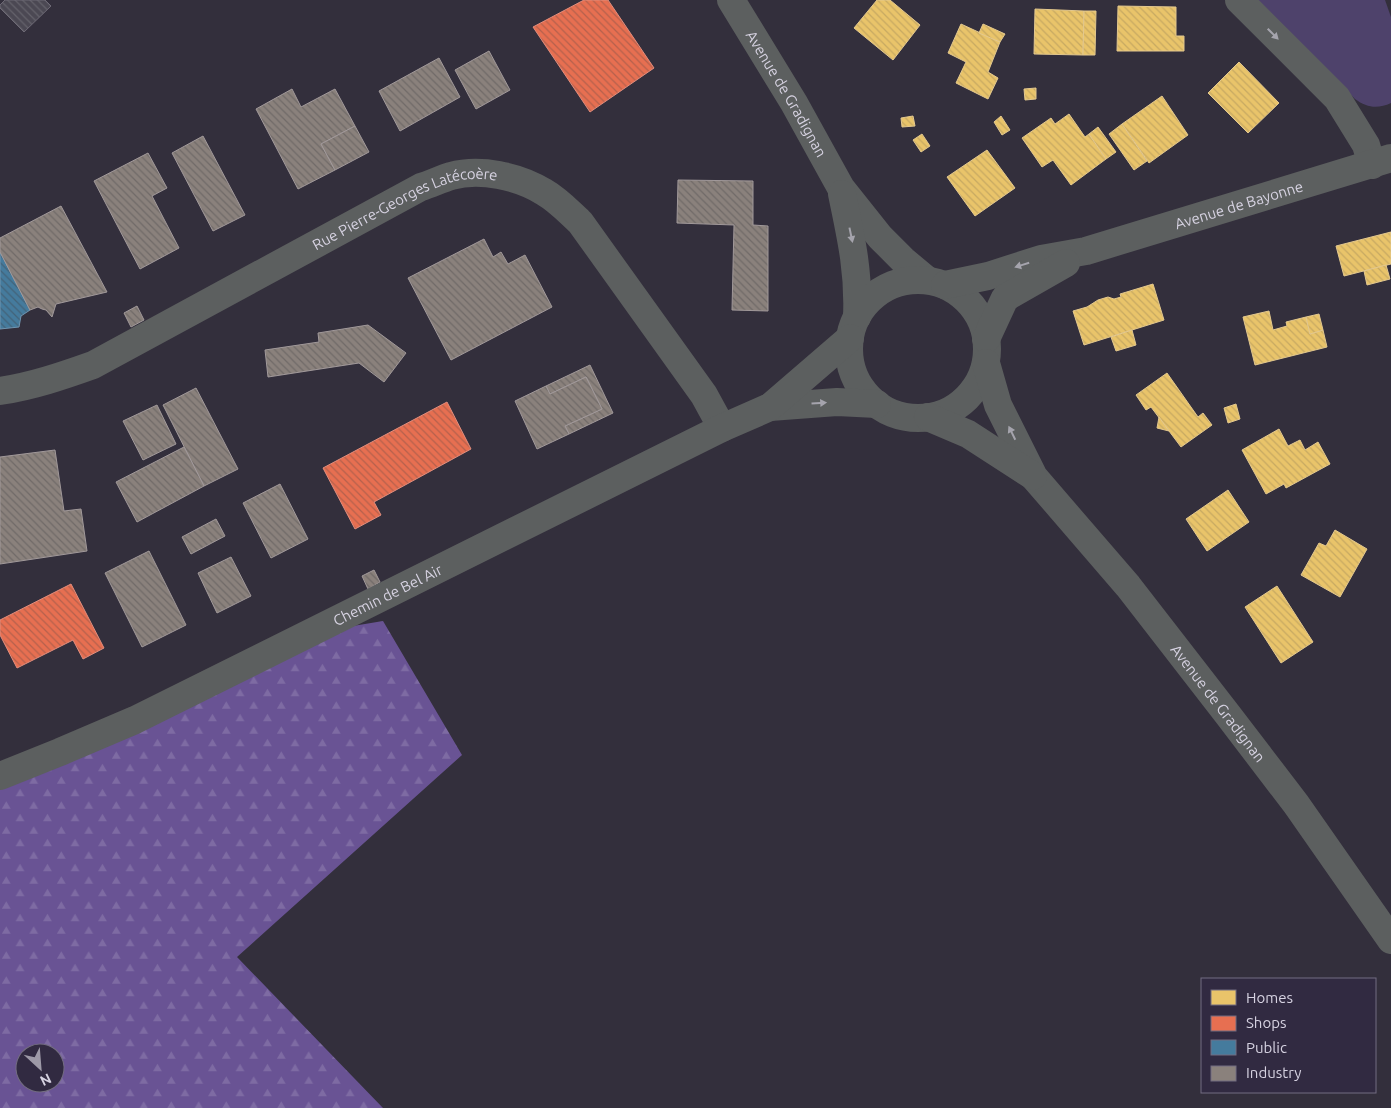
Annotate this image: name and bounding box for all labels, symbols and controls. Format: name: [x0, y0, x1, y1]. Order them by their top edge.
street label: Avenue de Gradignan: [743, 27, 831, 160]
one-way arrow: [1267, 28, 1279, 40]
street label: Rue Pierre-Georges Latécoère: [309, 164, 499, 253]
street label: Avenue de Bayonne: [1173, 177, 1305, 232]
one-way arrow: [847, 228, 855, 243]
one-way arrow: [1014, 262, 1029, 269]
one-way arrow: [811, 399, 827, 407]
one-way arrow: [1008, 426, 1016, 440]
street label: Chemin de Bel Air: [330, 560, 445, 629]
street label: Avenue de Gradignan: [1168, 641, 1269, 765]
legend: [1201, 978, 1376, 1093]
text: Homes: [1246, 989, 1293, 1006]
text: Shops: [1246, 1014, 1287, 1031]
text: Public: [1246, 1039, 1287, 1056]
north arrow: [15, 1043, 65, 1093]
text: Industry: [1246, 1064, 1301, 1081]
text: N: [37, 1070, 54, 1089]

